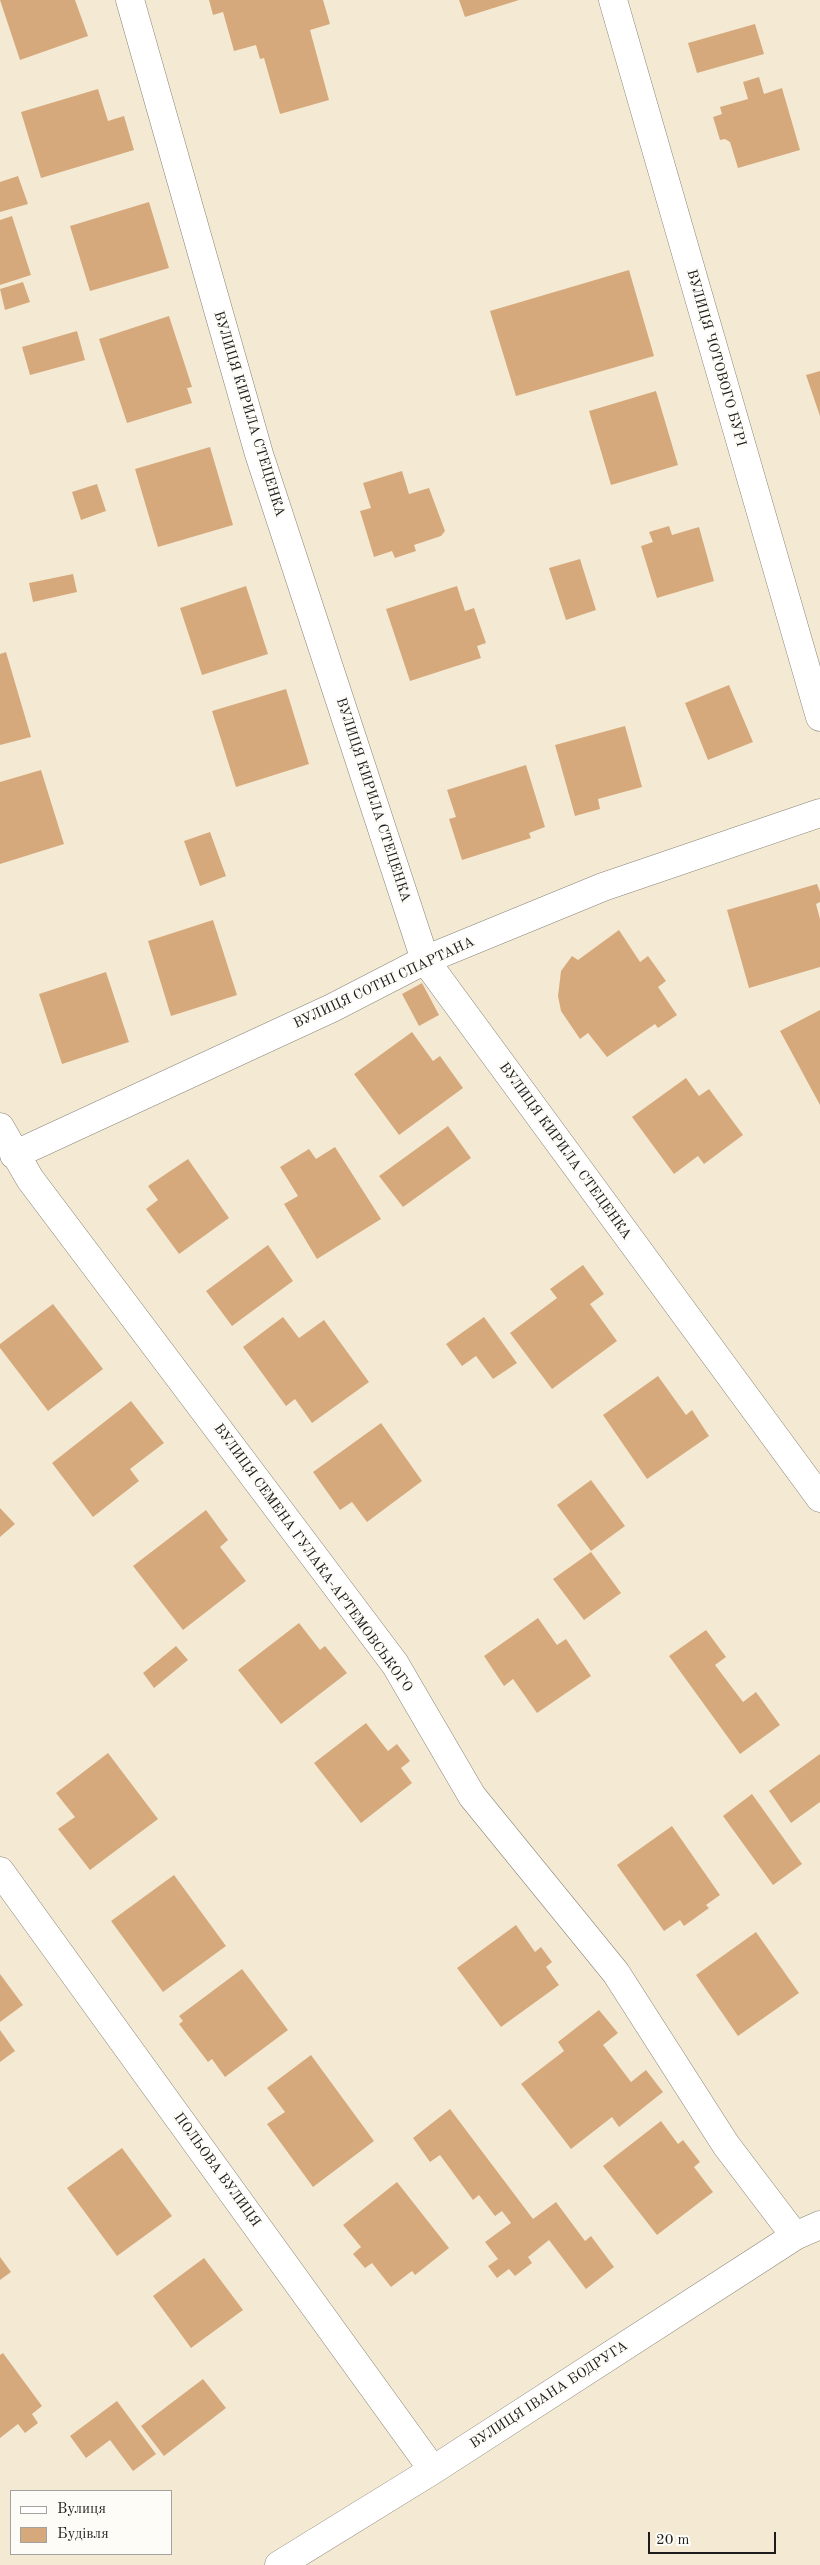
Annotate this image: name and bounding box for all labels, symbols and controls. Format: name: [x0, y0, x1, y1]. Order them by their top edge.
street label: ВУЛИЦЯ ЧОТОВОГО БУРІ: [683, 267, 749, 449]
street label: ВУЛИЦЯ КИРИЛА СТЕЦЕНКА: [210, 309, 288, 519]
street label: ВУЛИЦЯ КИРИЛА СТЕЦЕНКА: [332, 696, 414, 904]
street label: ВУЛИЦЯ СОТНІ СПАРТАНА: [291, 934, 477, 1032]
street label: ВУЛИЦЯ КИРИЛА СТЕЦЕНКА: [495, 1059, 635, 1243]
street label: ВУЛИЦЯ СЕМЕНА ГУЛАКА-АРТЕМОВСЬКОГО: [210, 1421, 416, 1695]
street label: ПОЛЬОВА ВУЛИЦЯ: [170, 2110, 264, 2230]
street label: ВУЛИЦЯ ІВАНА БОДРУГА: [467, 2338, 631, 2452]
legend: [10, 2490, 172, 2555]
text: Вулиця: [57, 2502, 106, 2517]
scale bar: [650, 2522, 778, 2554]
text: Будівля: [57, 2527, 109, 2542]
text: 20 m: [656, 2533, 690, 2548]

